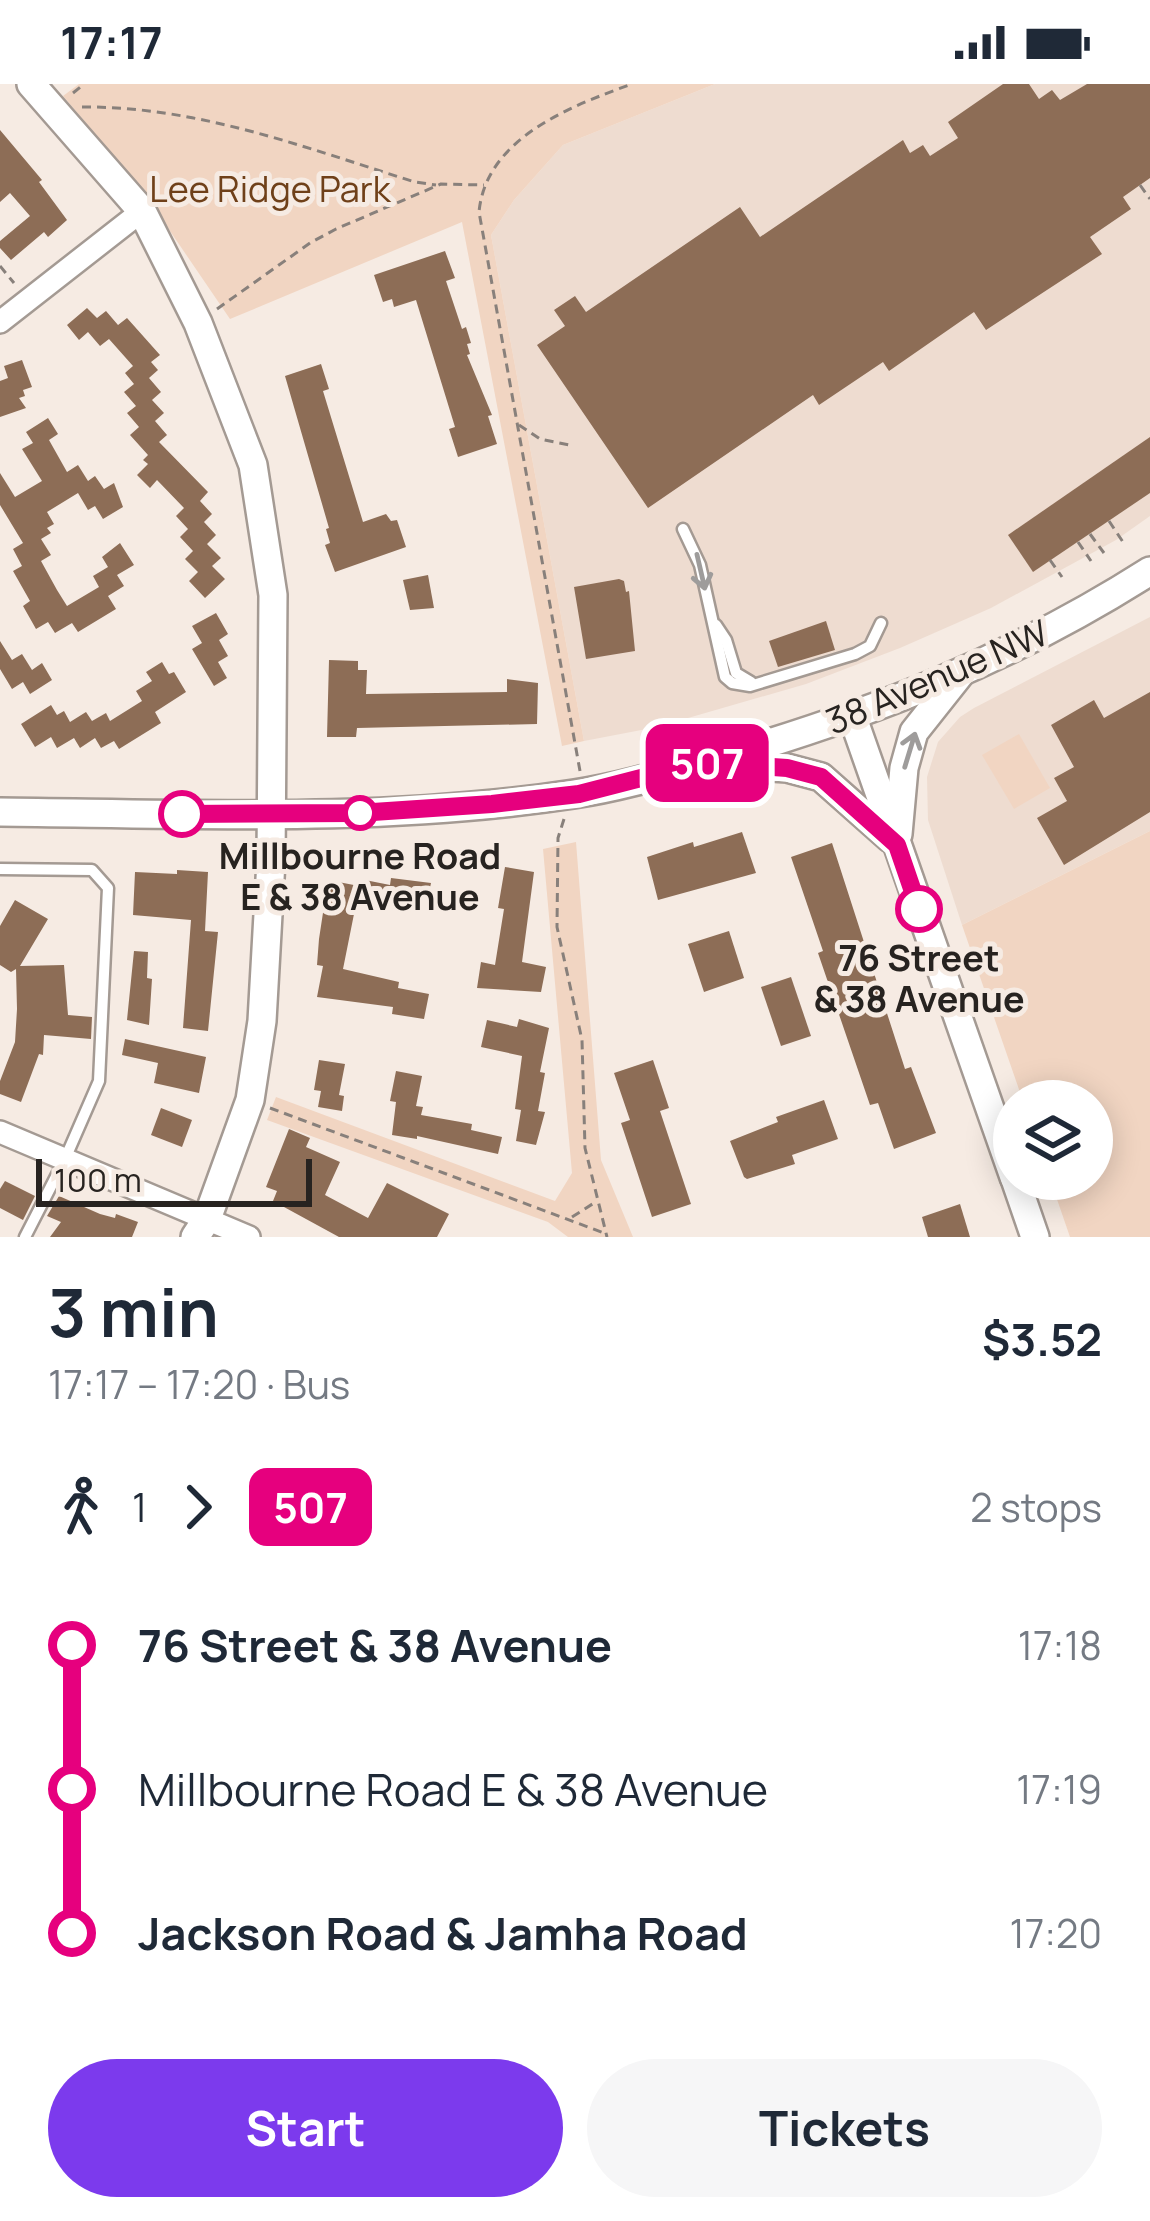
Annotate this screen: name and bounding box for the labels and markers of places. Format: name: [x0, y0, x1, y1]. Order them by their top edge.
unlabelled marker: [160, 792, 204, 836]
marker: Millbourne Road E & 38 Avenue: [344, 797, 376, 829]
place label: Millbourne Road E & 38 Avenue: [219, 831, 501, 921]
marker: 76 Street & 38 Avenue: [897, 887, 941, 931]
place label: 76 Street & 38 Avenue: [813, 933, 1025, 1023]

